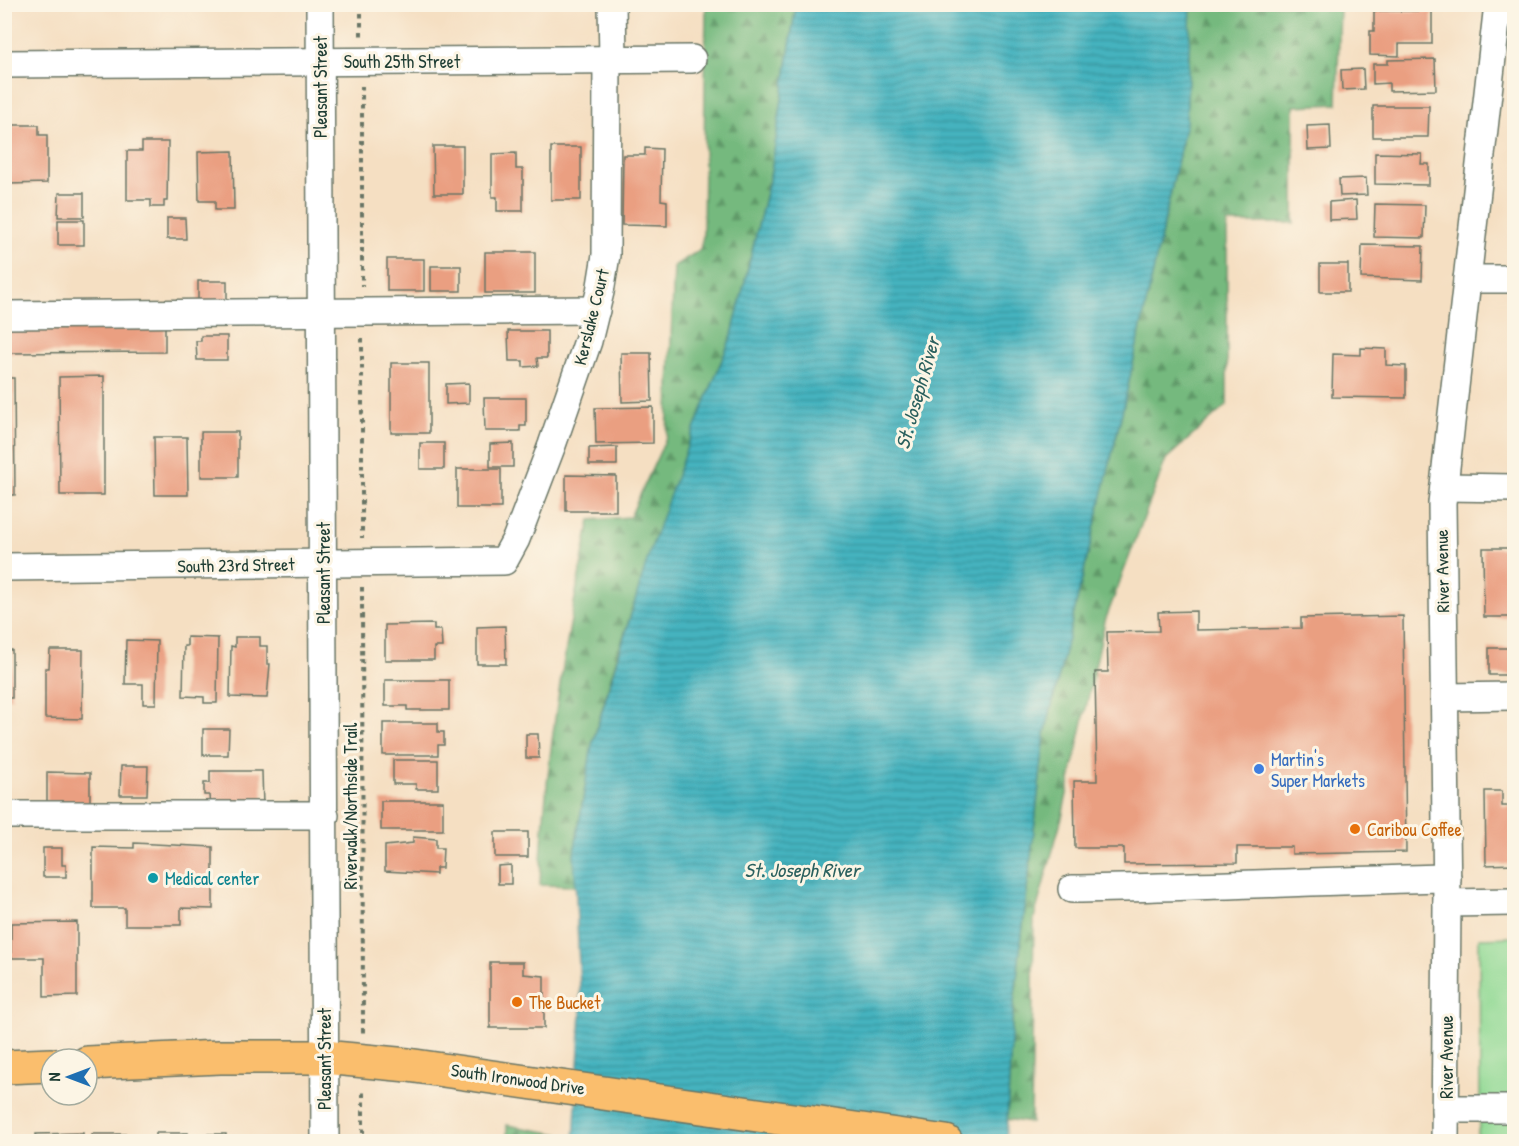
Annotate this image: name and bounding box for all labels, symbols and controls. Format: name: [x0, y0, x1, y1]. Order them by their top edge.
street label: Pleasant Street: [308, 35, 333, 138]
street label: South 25th Street: [344, 49, 461, 74]
street label: Kerslake Court: [567, 265, 615, 368]
water label: St. Joseph River: [888, 332, 947, 452]
street label: Pleasant Street: [311, 521, 336, 624]
street label: River Avenue: [1429, 529, 1455, 613]
street label: South 23rd Street: [177, 551, 296, 579]
street label: Riverwalk/Northside Trail: [338, 722, 363, 889]
place label: Martin's Super Markets: [1271, 747, 1365, 793]
marker: Martin's Super Markets: [1252, 762, 1266, 776]
place label: Caribou Coffee: [1367, 817, 1462, 842]
marker: Caribou Coffee: [1348, 822, 1362, 836]
water label: St. Joseph River: [745, 856, 862, 884]
place label: Medical center: [165, 866, 260, 891]
marker: Medical center: [146, 871, 160, 885]
place label: The Bucket: [529, 990, 601, 1015]
marker: The Bucket: [510, 995, 524, 1009]
street label: Pleasant Street: [312, 1007, 337, 1110]
street label: River Avenue: [1434, 1015, 1459, 1099]
north arrow: [39, 1047, 99, 1107]
street label: South Ironwood Drive: [449, 1057, 587, 1101]
text: N: [43, 1072, 65, 1081]

